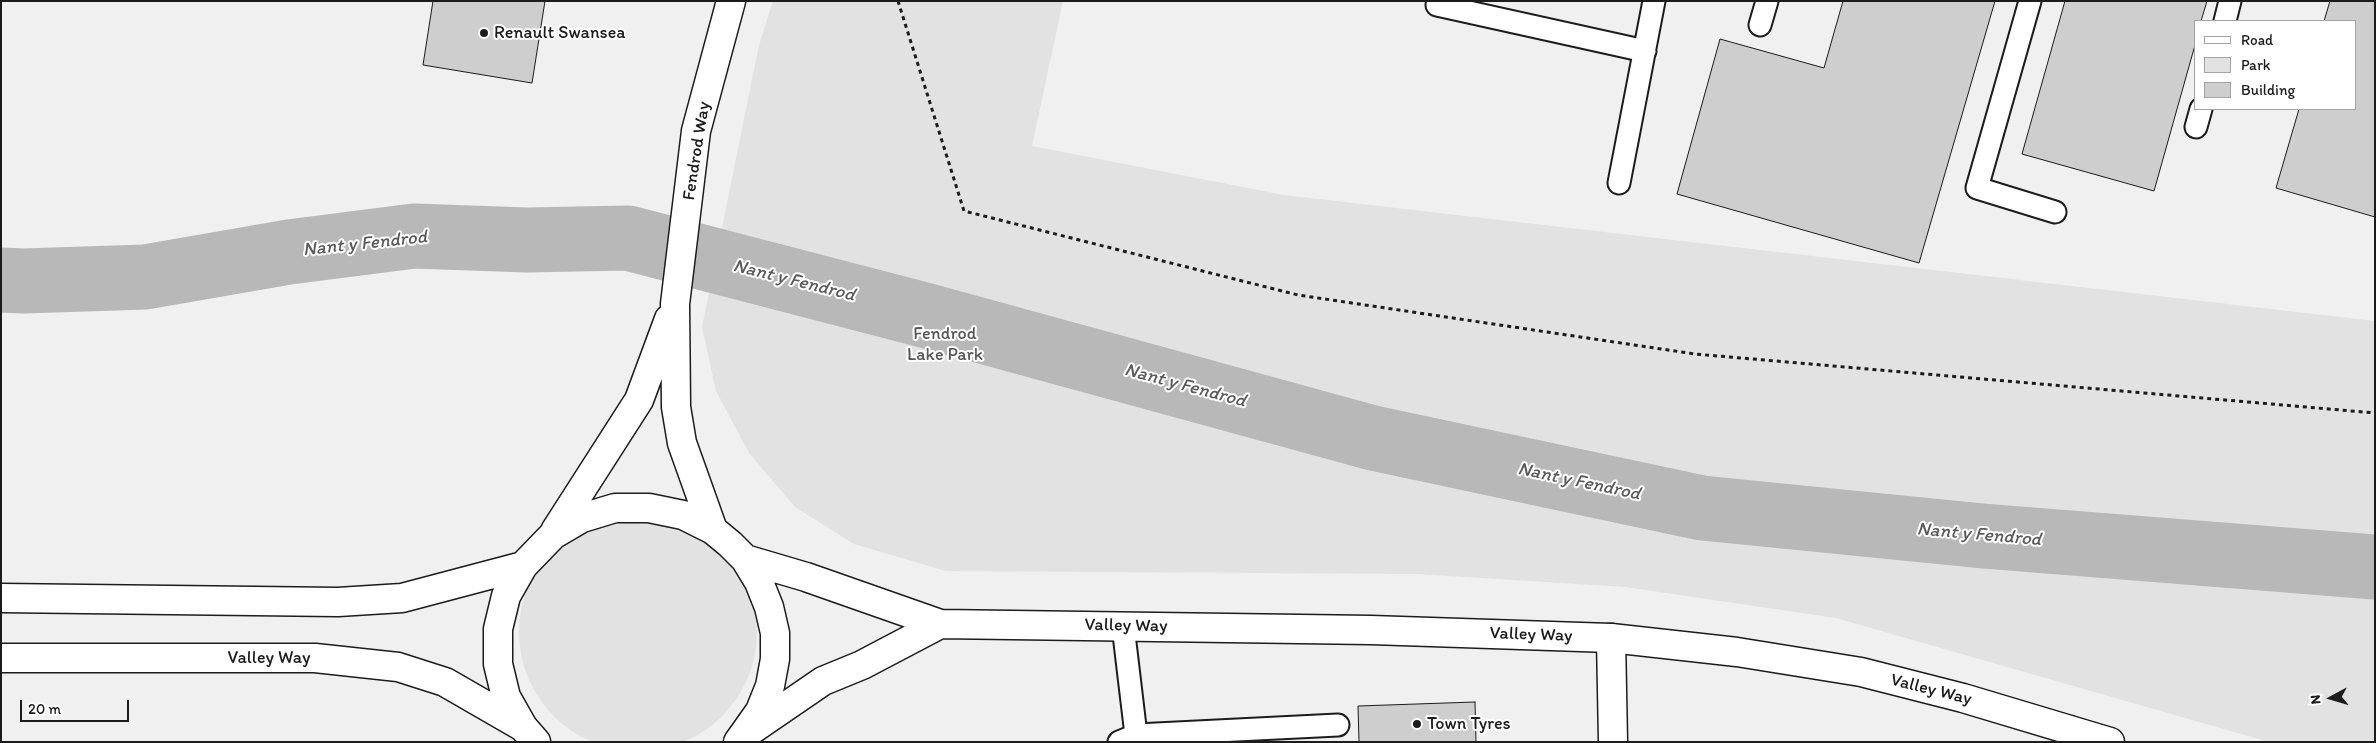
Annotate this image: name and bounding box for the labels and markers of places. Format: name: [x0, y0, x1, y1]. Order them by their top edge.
place label: Renault Swansea: [494, 22, 626, 44]
marker: Renault Swansea: [478, 27, 490, 39]
place label: Town Tyres: [1427, 713, 1511, 735]
marker: Town Tyres: [1411, 718, 1423, 730]

